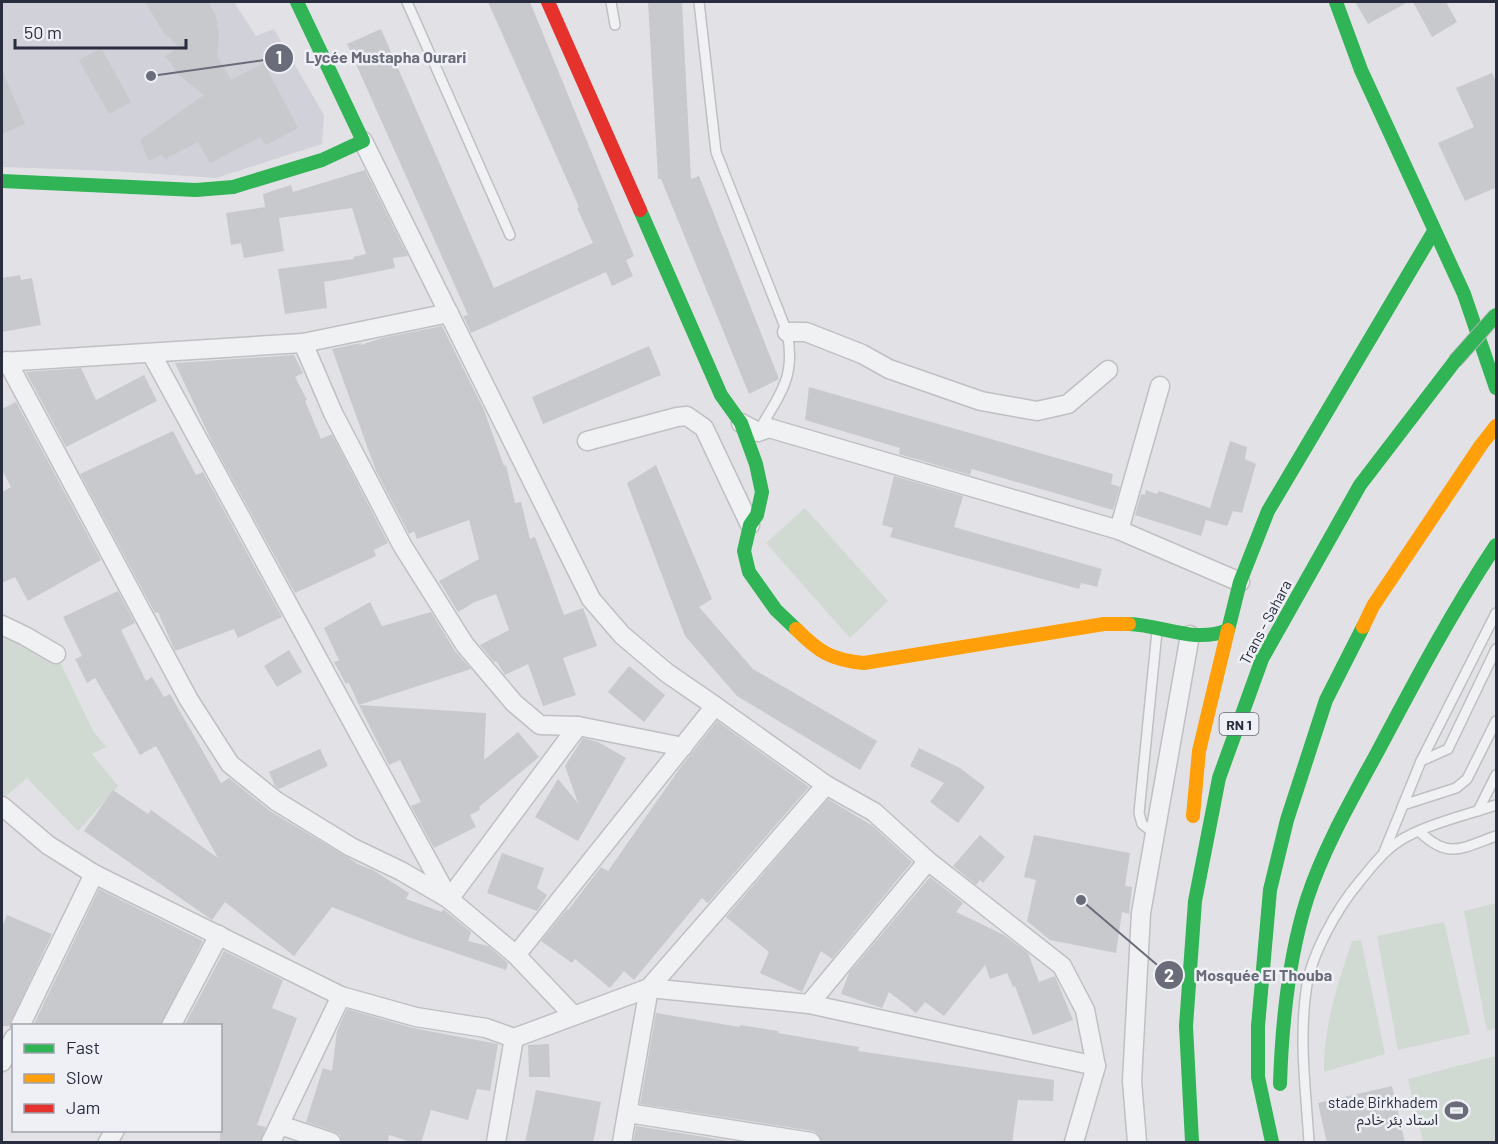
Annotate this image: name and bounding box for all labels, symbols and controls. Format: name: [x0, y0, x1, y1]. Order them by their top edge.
scale bar: [15, 12, 186, 50]
text: 50 m: [24, 21, 62, 43]
callout: Lycée Mustapha Ourari: [264, 41, 479, 75]
text: 1: [276, 46, 282, 68]
text: Lycée Mustapha Ourari: [306, 47, 466, 66]
street label: Trans - Sahara: [1235, 577, 1295, 667]
road number: RN 1: [1220, 713, 1258, 735]
callout: Mosquée El Thouba: [1154, 958, 1345, 992]
text: 2: [1164, 964, 1174, 986]
text: Mosquée El Thouba: [1196, 965, 1332, 984]
legend: [12, 1024, 222, 1132]
text: Fast: [66, 1036, 100, 1058]
text: Slow: [66, 1066, 103, 1088]
place label: stade Birkhadem استاد بئر خادم: [1328, 1093, 1438, 1131]
text: Jam: [66, 1096, 100, 1118]
sports icon: stade Birkhadem استاد بئر خادم: [1443, 1098, 1469, 1124]

